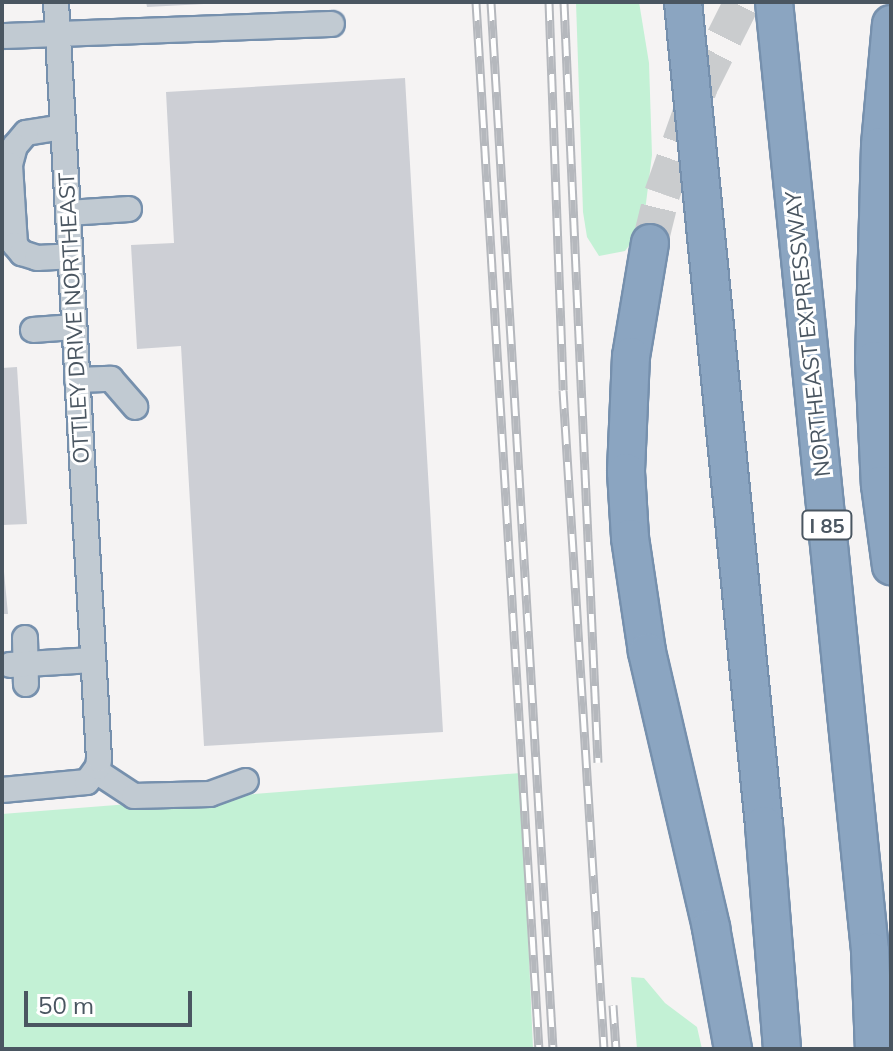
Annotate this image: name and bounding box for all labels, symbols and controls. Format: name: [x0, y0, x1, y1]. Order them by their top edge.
street label: OTTLEY DRIVE NORTHEAST: [53, 172, 95, 464]
street label: NORTHEAST EXPRESSWAY: [780, 190, 836, 478]
road number: I 85: [801, 509, 853, 541]
scale bar: [28, 975, 196, 1025]
text: 50 m: [38, 990, 94, 1020]

